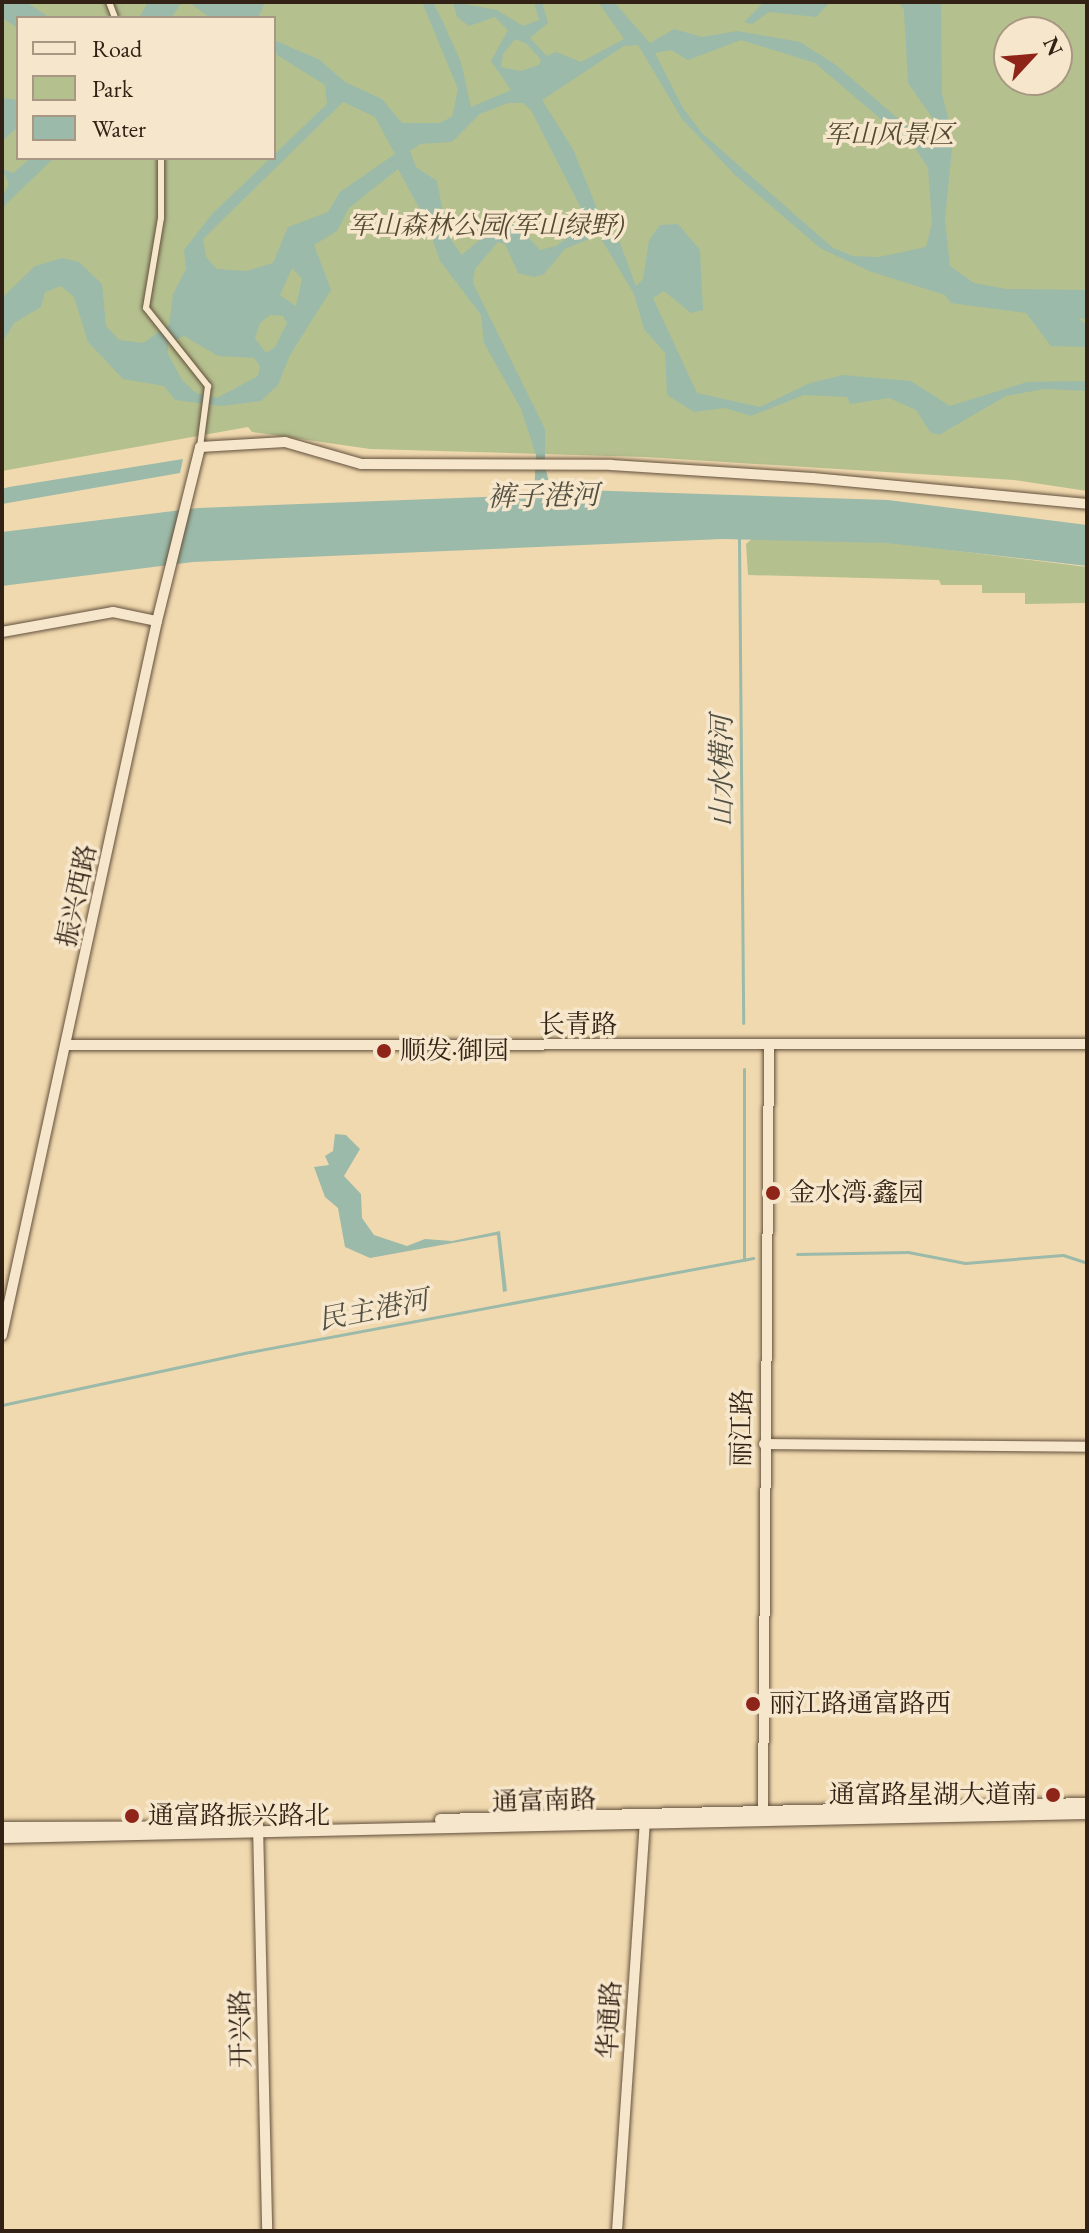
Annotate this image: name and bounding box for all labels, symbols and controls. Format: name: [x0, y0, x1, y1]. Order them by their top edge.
legend: [16, 16, 276, 160]
north arrow: [993, 16, 1073, 96]
text: N: [1036, 32, 1070, 60]
text: Road: [92, 33, 142, 64]
text: Park: [92, 73, 133, 104]
text: Water: [92, 113, 146, 144]
park label: 军山风景区: [824, 119, 954, 151]
park label: 军山森林公园(军山绿野): [348, 210, 624, 242]
water label: 裤子港河: [487, 477, 599, 513]
water label: 山水横河: [704, 715, 738, 827]
street label: 振兴西路: [51, 842, 103, 950]
street label: 长青路: [539, 1009, 617, 1041]
place label: 顺发·御园: [400, 1035, 509, 1067]
marker: 顺发·御园: [375, 1042, 393, 1060]
place label: 金水湾·鑫园: [789, 1177, 924, 1209]
marker: 金水湾·鑫园: [764, 1184, 782, 1202]
water label: 民主港河: [315, 1282, 431, 1336]
street label: 丽江路: [726, 1389, 758, 1467]
place label: 丽江路通富路西: [769, 1688, 951, 1720]
marker: 丽江路通富路西: [744, 1695, 762, 1713]
place label: 通富路星湖大道南: [829, 1779, 1037, 1811]
street label: 通富南路: [491, 1784, 597, 1818]
marker: 通富路星湖大道南: [1044, 1786, 1062, 1804]
place label: 通富路振兴路北: [148, 1800, 330, 1832]
marker: 通富路振兴路北: [123, 1807, 141, 1825]
street label: 华通路: [592, 1980, 628, 2060]
street label: 开兴路: [225, 1990, 257, 2068]

